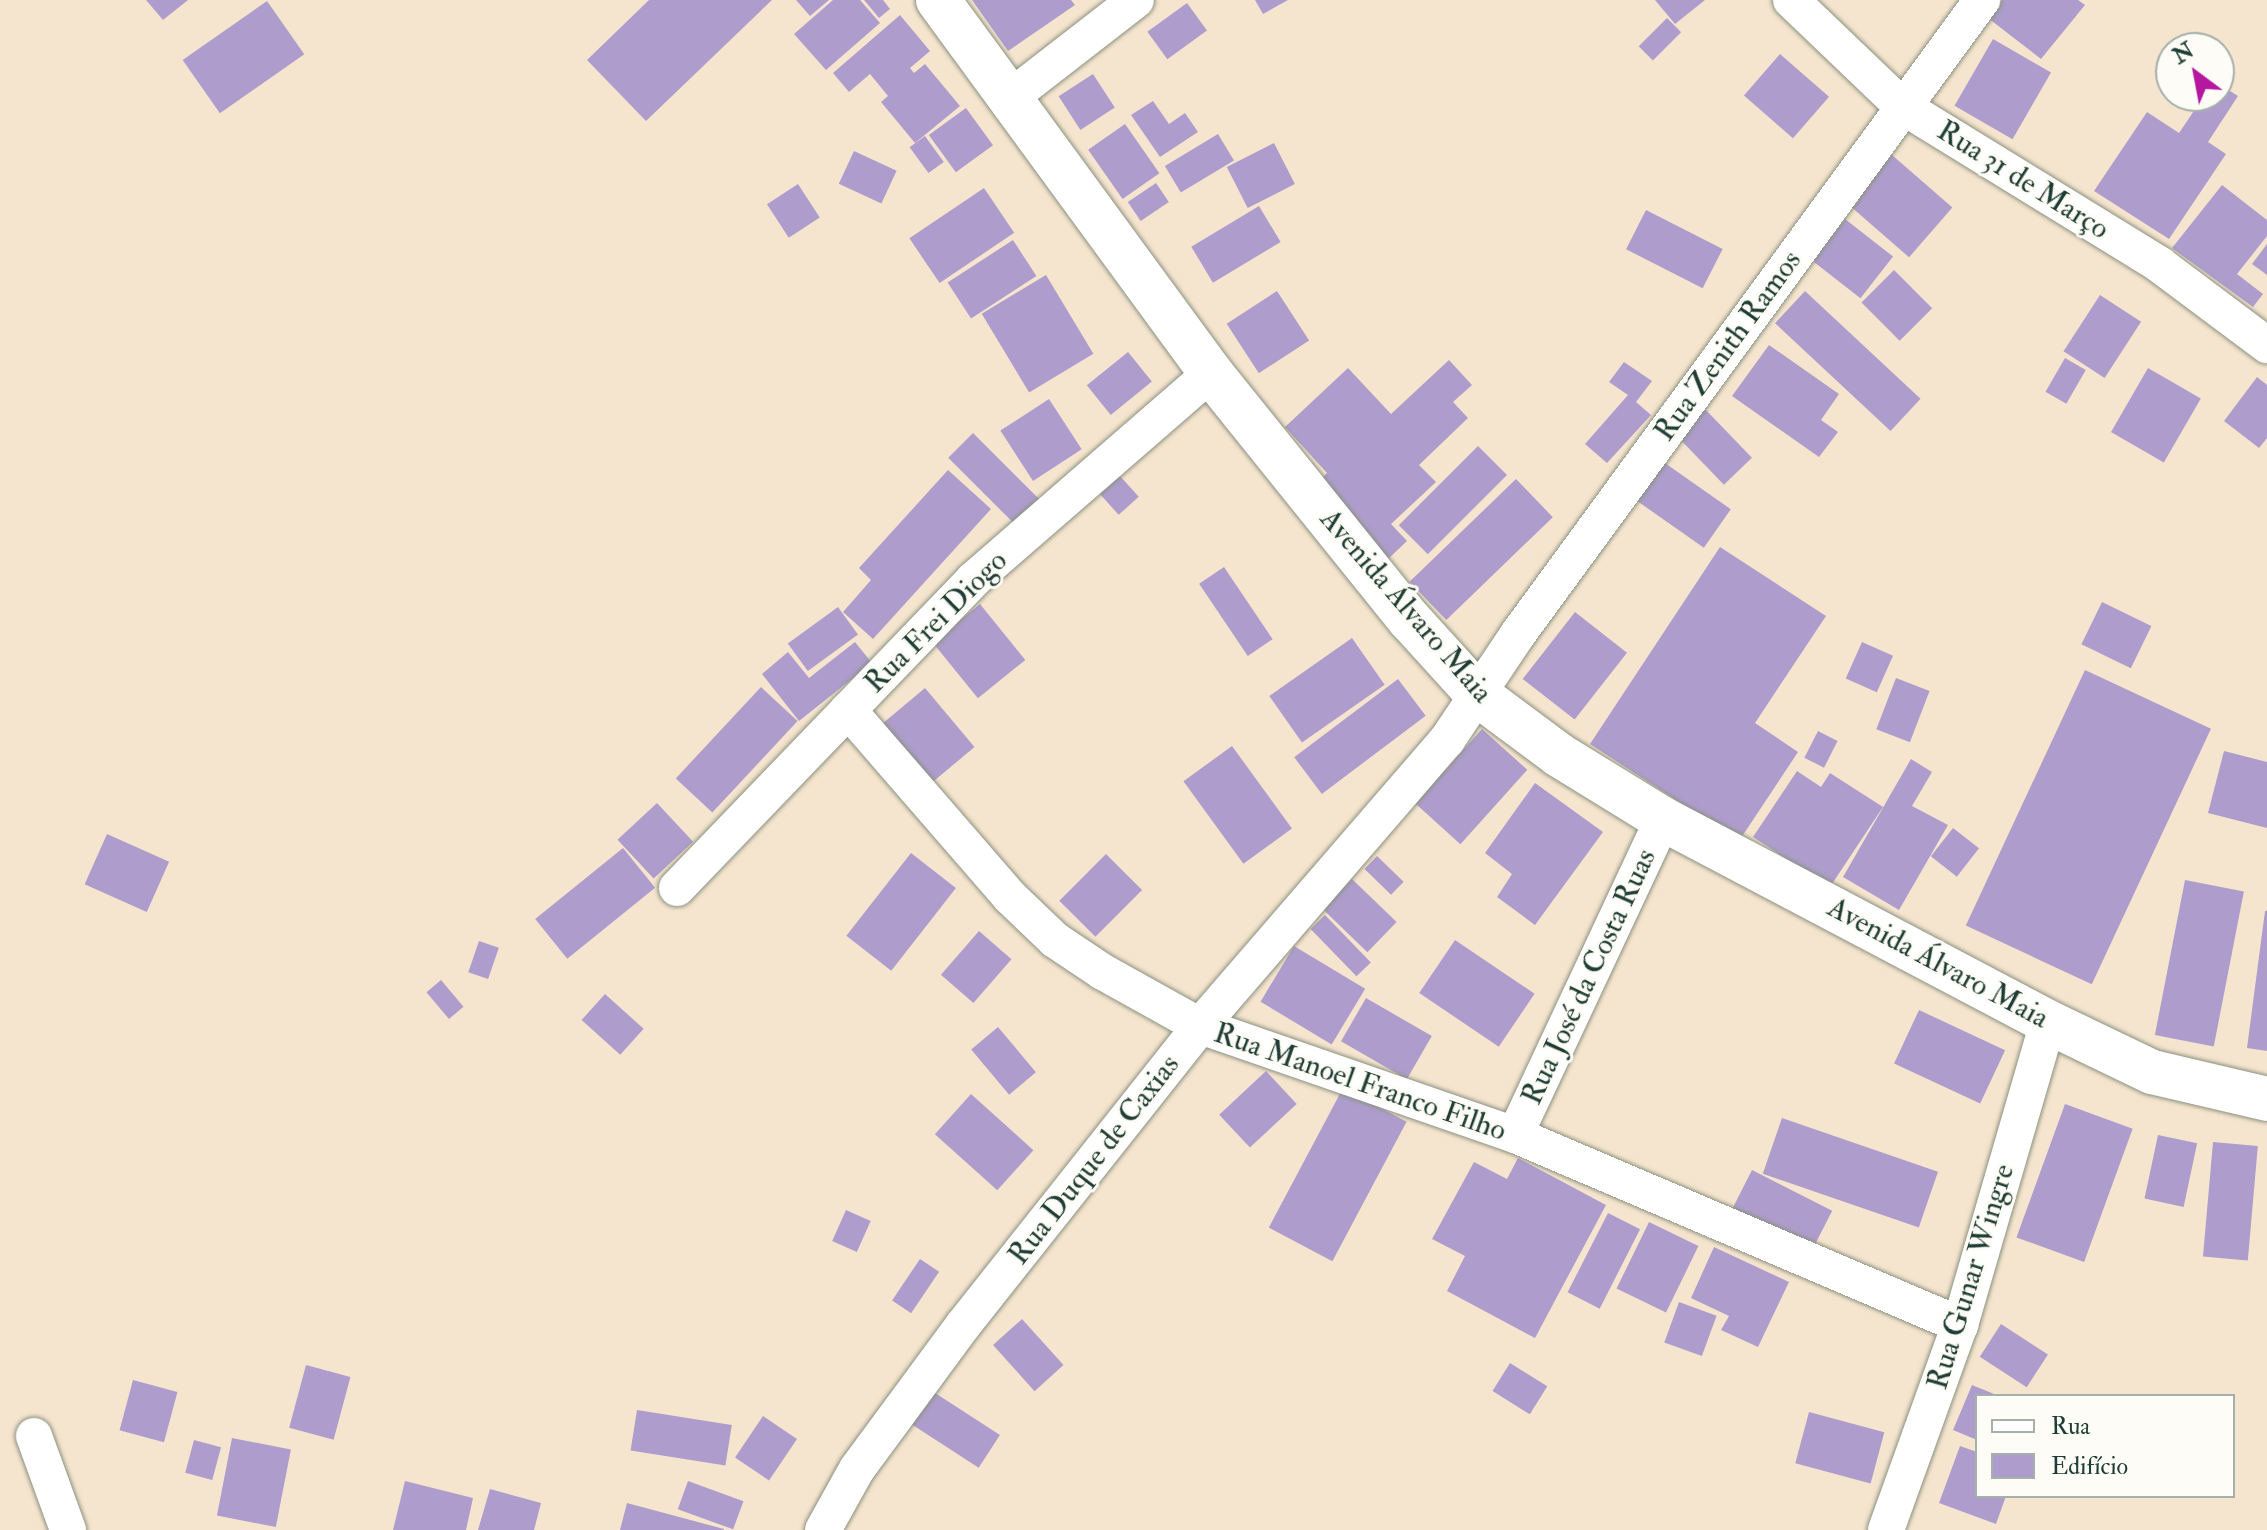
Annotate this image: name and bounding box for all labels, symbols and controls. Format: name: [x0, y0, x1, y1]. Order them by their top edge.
north arrow: [2155, 32, 2235, 112]
text: N: [2168, 36, 2199, 70]
street label: Rua 31 de Março: [1930, 113, 2116, 247]
street label: Rua Zenith Ramos: [1647, 244, 1809, 448]
street label: Avenida Álvaro Maia: [1312, 502, 1500, 710]
street label: Rua Frei Diogo: [857, 543, 1015, 701]
street label: Rua José da Costa Ruas: [1514, 843, 1664, 1111]
street label: Avenida Álvaro Maia: [1821, 890, 2055, 1036]
street label: Rua Manoel Franco Filho: [1209, 1015, 1511, 1149]
street label: Rua Duque de Caxias: [1001, 1048, 1187, 1272]
street label: Rua Gunar Wingre: [1920, 1160, 2022, 1394]
legend: [1975, 1394, 2235, 1498]
text: Rua: [2051, 1411, 2090, 1442]
text: Edifício: [2051, 1451, 2128, 1482]

